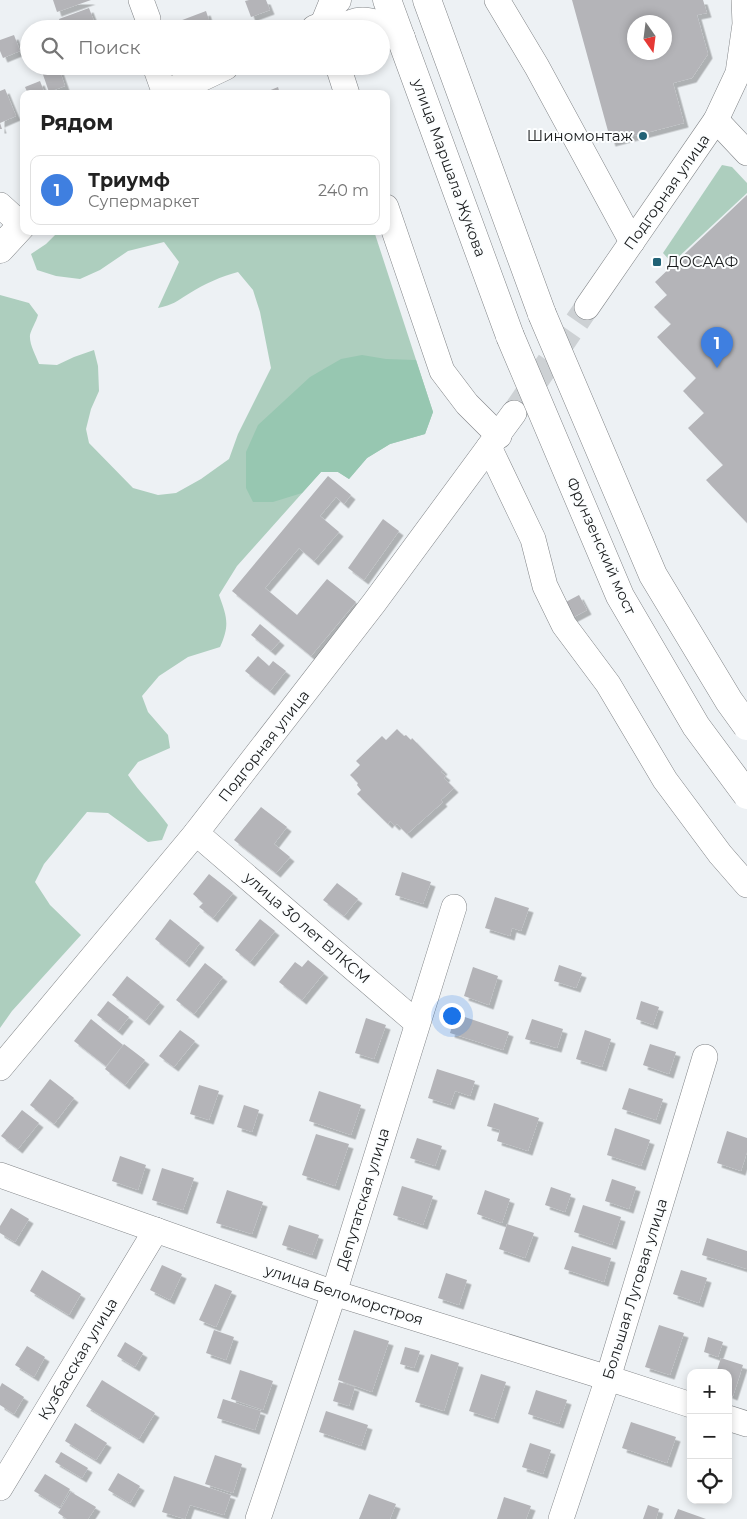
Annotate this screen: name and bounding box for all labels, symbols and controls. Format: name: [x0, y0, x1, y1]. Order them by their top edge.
north arrow: [627, 15, 672, 60]
search box: [20, 20, 390, 75]
icon: search: [38, 34, 66, 62]
text: Поиск: [78, 36, 141, 59]
street label: улица Маршала Жукова: [408, 75, 491, 259]
text: Рядом: [40, 110, 113, 135]
place label: Шиномонтаж: [527, 126, 634, 145]
street label: Подгорная улица: [620, 130, 714, 253]
marker: Шиномонтаж: [637, 130, 649, 142]
text: Триумф: [88, 169, 170, 192]
text: 1: [54, 181, 60, 200]
text: 240 m: [318, 181, 369, 200]
text: Супермаркет: [88, 192, 199, 211]
place label: ДОСААФ: [667, 252, 738, 271]
marker: ДОСААФ: [651, 256, 663, 268]
pin: 1: [701, 327, 733, 368]
street label: Фрунзенский мост: [563, 474, 641, 618]
street label: Подгорная улица: [214, 686, 313, 806]
street label: улица 30 лет ВЛКСМ: [240, 867, 374, 988]
your location: [439, 1003, 465, 1029]
street label: Депутатская улица: [332, 1125, 393, 1272]
street label: Большая Луговая улица: [598, 1196, 671, 1382]
street label: улица Беломорстроя: [262, 1260, 426, 1329]
street label: Кузбасская улица: [34, 1294, 122, 1423]
map controls: [687, 1369, 732, 1504]
button: +: [687, 1369, 732, 1414]
button: −: [687, 1414, 732, 1459]
button: locate: [687, 1459, 732, 1504]

